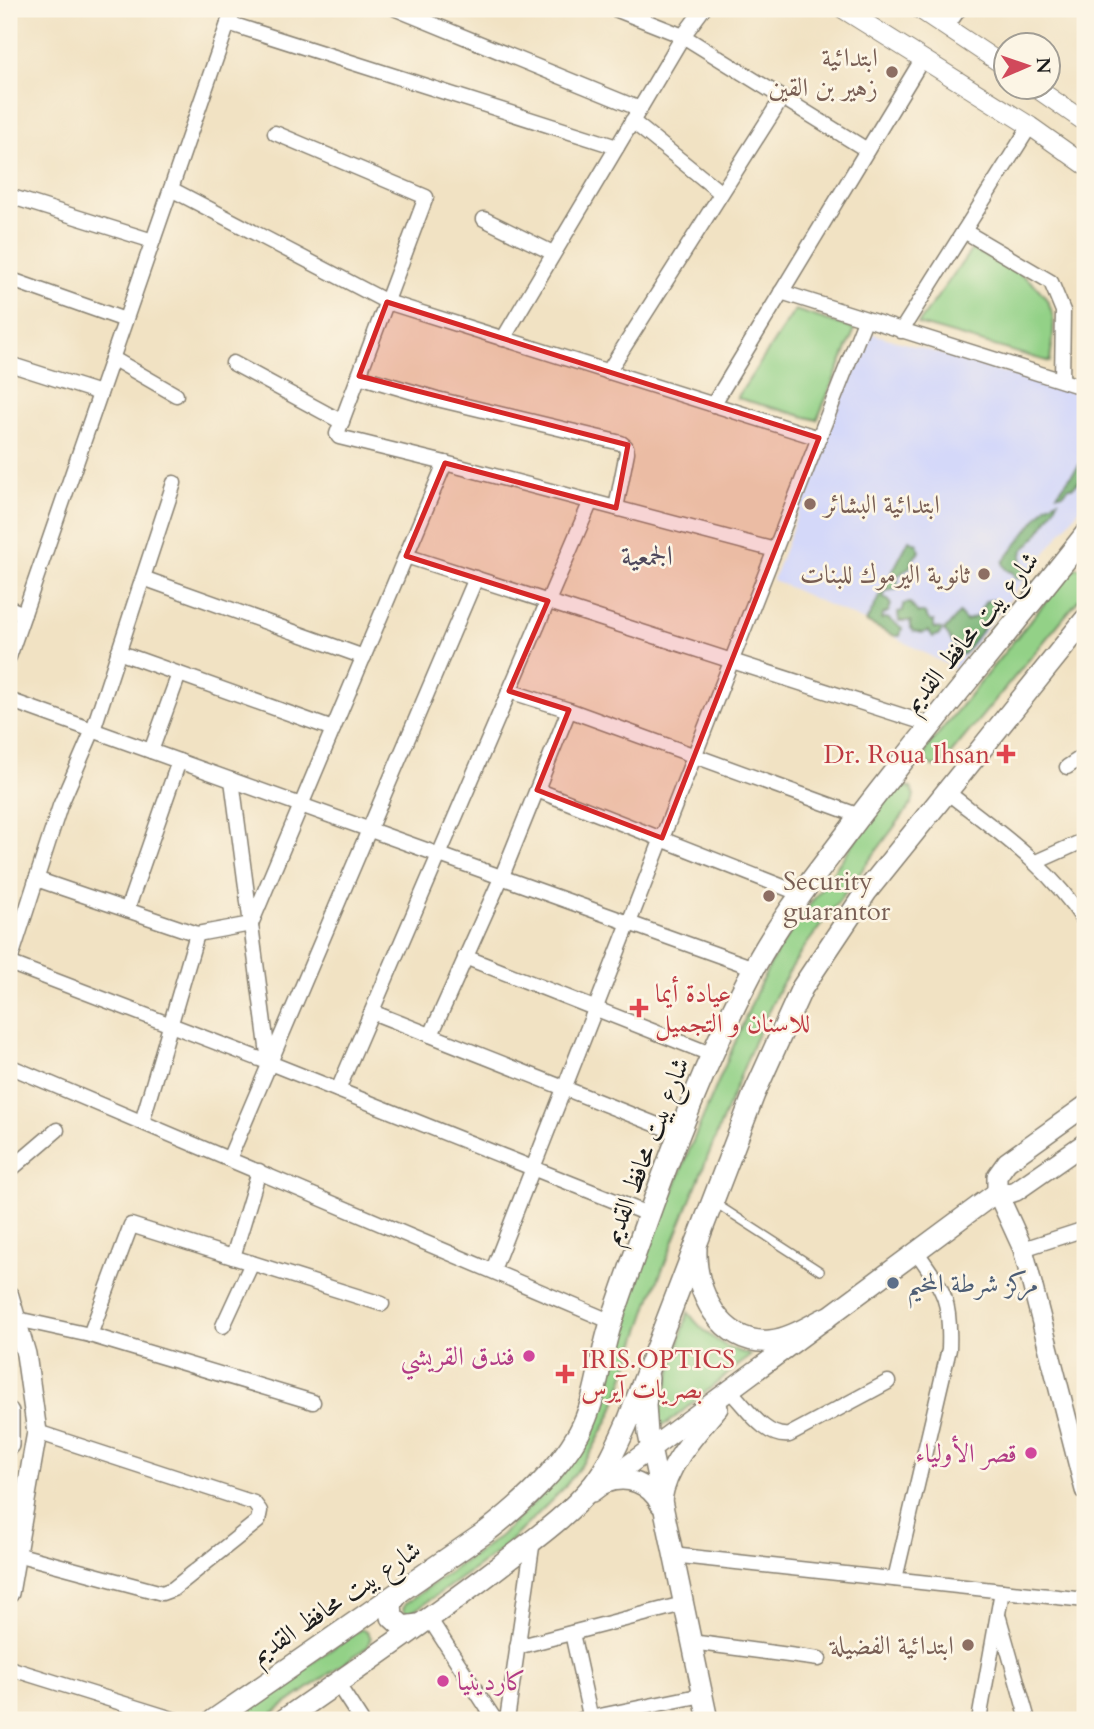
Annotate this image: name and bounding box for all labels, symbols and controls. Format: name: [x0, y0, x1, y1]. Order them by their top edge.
north arrow: [992, 32, 1062, 102]
place label: ابتدائية زهير بن القين: [768, 40, 878, 105]
text: N: [1030, 57, 1056, 75]
marker: ابتدائية زهير بن القين: [884, 64, 900, 80]
place label: ابتدائية البشائر: [821, 487, 940, 522]
marker: ابتدائية البشائر: [802, 496, 818, 512]
district label: الجمعية: [621, 537, 673, 575]
street label: شارع بيت محافظ القديم: [895, 544, 1051, 723]
place label: ثانوية اليرموك للبنات: [800, 557, 971, 592]
marker: ثانوية اليرموك للبنات: [976, 566, 992, 582]
place label: Dr. Roua Ihsan: [823, 737, 990, 772]
marker: Dr. Roua Ihsan: [996, 744, 1016, 764]
place label: Security guarantor: [783, 864, 891, 929]
marker: Security guarantor: [761, 888, 777, 904]
place label: عيادة أيما للاسنان و التجميل: [655, 976, 810, 1041]
marker: عيادة أيما للاسنان و التجميل: [629, 998, 649, 1018]
street label: شارع بيت محافظ القديم: [594, 1052, 702, 1252]
place label: مركز شرطة المخيم: [907, 1266, 1039, 1309]
marker: مركز شرطة المخيم: [885, 1275, 901, 1291]
place label: فندق القريشي: [401, 1339, 515, 1380]
place label: IRIS.OPTICS بصريات آيرس: [581, 1342, 735, 1407]
marker: فندق القريشي: [521, 1348, 537, 1364]
marker: IRIS.OPTICS بصريات آيرس: [555, 1364, 575, 1384]
place label: قصر الأولياء: [915, 1435, 1017, 1471]
marker: قصر الأولياء: [1023, 1445, 1039, 1461]
street label: شارع بيت محافظ القديم: [244, 1532, 431, 1676]
place label: ابتدائية الفضيلة: [828, 1628, 954, 1663]
marker: ابتدائية الفضيلة: [960, 1637, 976, 1653]
place label: كاردينيا: [457, 1664, 526, 1699]
marker: كاردينيا: [435, 1673, 451, 1689]

